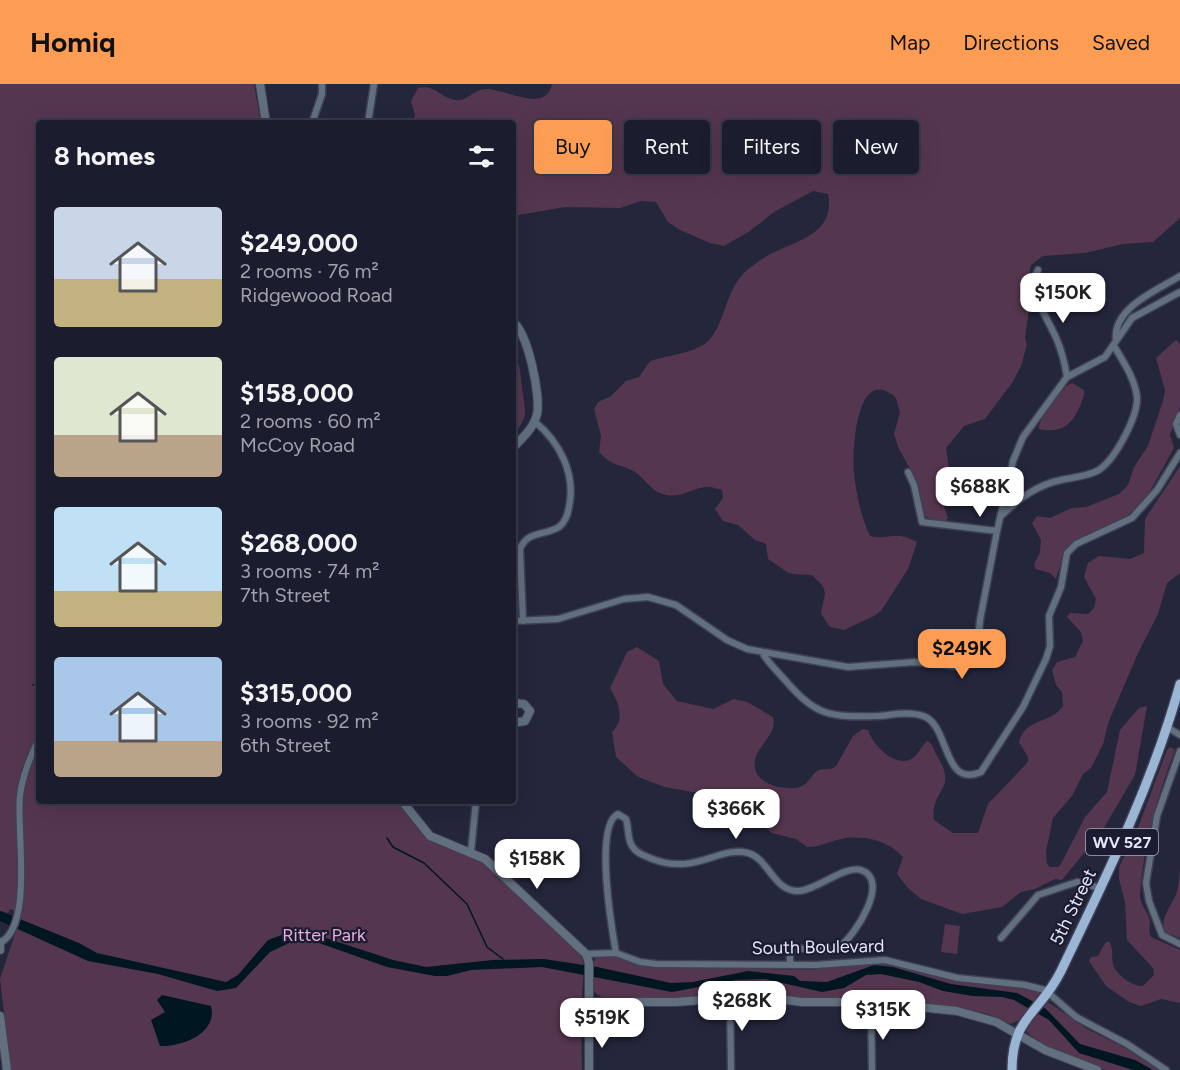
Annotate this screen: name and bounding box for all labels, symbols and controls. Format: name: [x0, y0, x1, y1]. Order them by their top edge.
text: Homiq: [30, 25, 116, 59]
text: Map: [889, 30, 930, 55]
text: Directions: [963, 30, 1059, 55]
text: Saved: [1092, 30, 1150, 55]
chip: Buy: [534, 120, 612, 174]
chip: Rent: [624, 120, 710, 174]
chip: Filters: [722, 120, 821, 174]
chip: New: [833, 120, 919, 174]
text: 8 homes: [54, 140, 155, 172]
icon: filters: [465, 140, 498, 173]
text: $249,000: [240, 227, 358, 259]
icon: home: [102, 231, 174, 303]
text: 2 rooms · 76 m²: [240, 259, 379, 283]
pin: $150K: [1021, 273, 1105, 324]
text: $150K: [1034, 280, 1092, 304]
text: Ridgewood Road: [240, 283, 393, 307]
text: $158,000: [240, 377, 354, 409]
icon: home: [102, 381, 174, 453]
text: 2 rooms · 60 m²: [240, 409, 381, 433]
text: McCoy Road: [240, 433, 355, 457]
pin: $688K: [938, 467, 1022, 518]
text: $688K: [950, 474, 1010, 498]
text: $268,000: [240, 527, 358, 559]
icon: home: [102, 531, 174, 603]
text: 3 rooms · 74 m²: [240, 559, 379, 583]
text: 7th Street: [240, 583, 330, 607]
pin: $249K: [920, 629, 1004, 680]
text: $249K: [932, 636, 992, 660]
text: $315,000: [240, 677, 352, 709]
icon: home: [102, 681, 174, 753]
text: 3 rooms · 92 m²: [240, 709, 379, 733]
text: 6th Street: [240, 733, 331, 757]
pin: $366K: [694, 789, 778, 840]
text: $366K: [707, 796, 765, 820]
road number: WV 527: [1086, 829, 1158, 855]
pin: $158K: [495, 839, 579, 890]
text: $158K: [509, 846, 565, 870]
street label: 5th Street: [1045, 865, 1101, 949]
park label: Ritter Park: [282, 924, 366, 946]
street label: South Boulevard: [751, 935, 885, 959]
pin: $268K: [700, 981, 784, 1032]
text: $268K: [712, 988, 772, 1012]
pin: $315K: [841, 990, 925, 1041]
text: $315K: [855, 997, 911, 1021]
pin: $519K: [560, 998, 644, 1049]
text: $519K: [574, 1005, 630, 1029]

